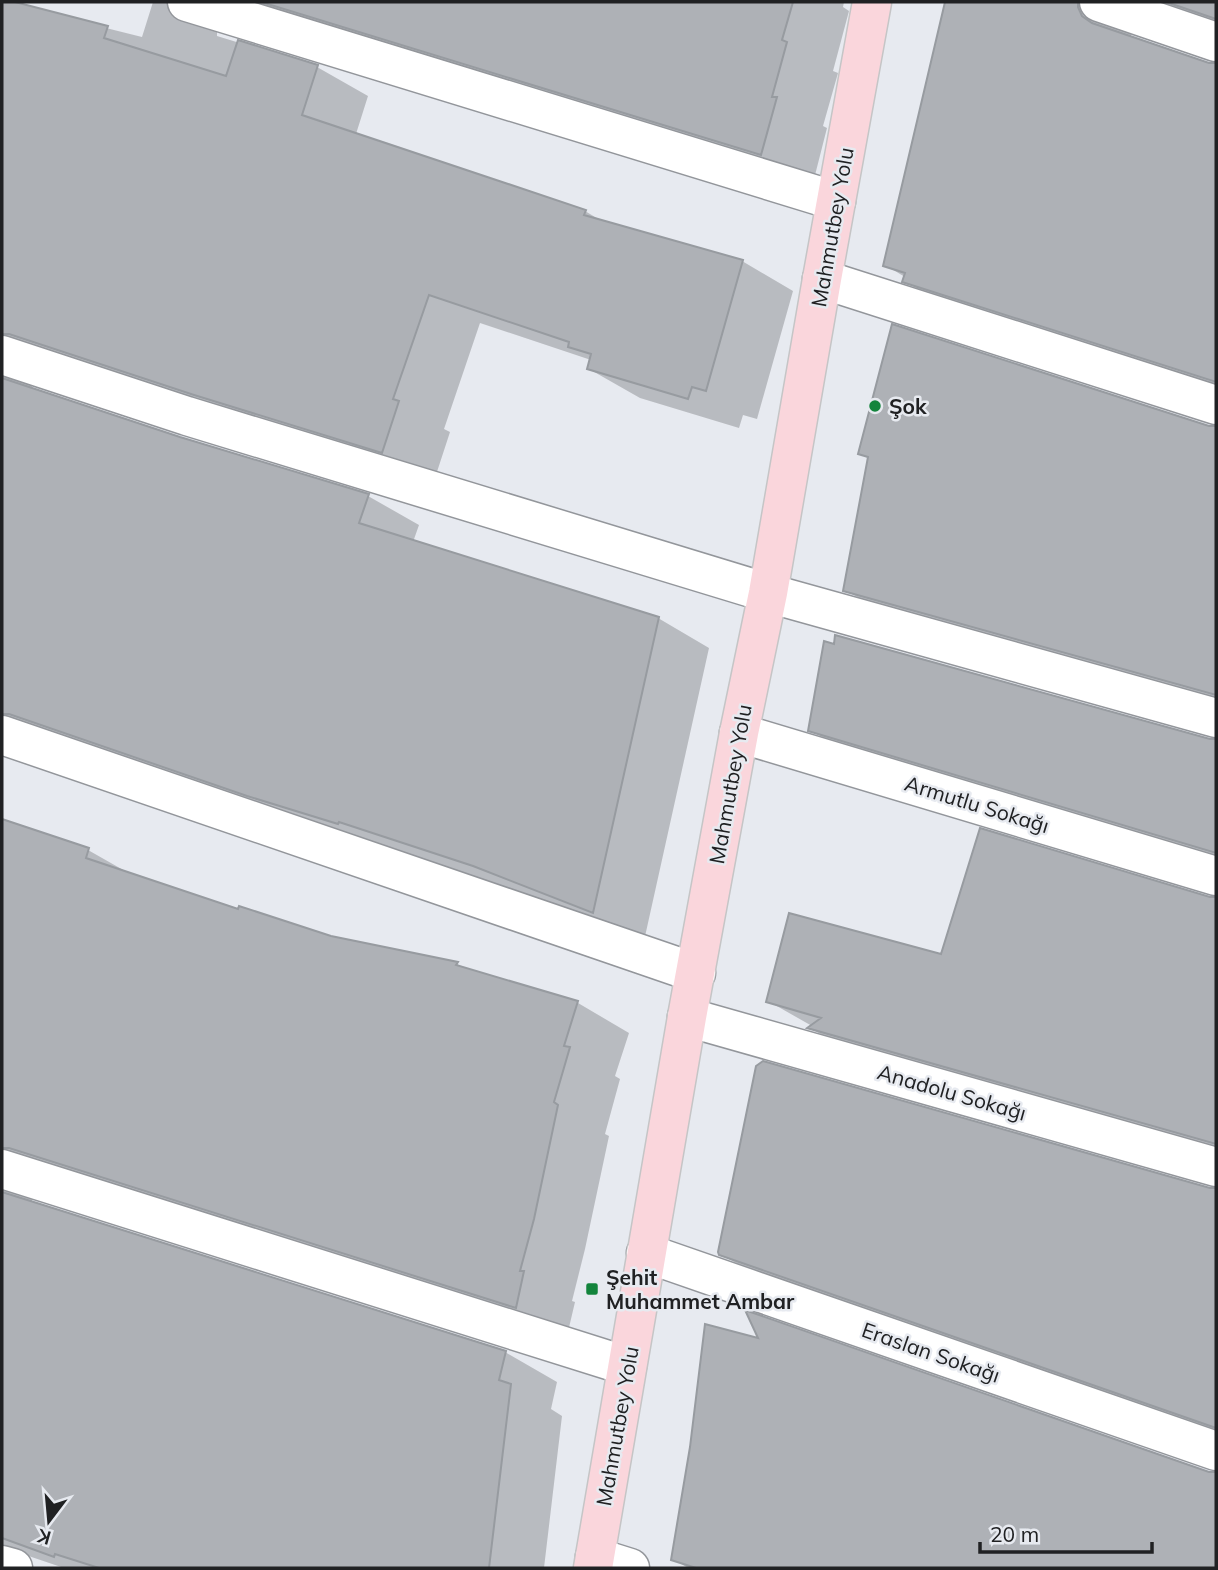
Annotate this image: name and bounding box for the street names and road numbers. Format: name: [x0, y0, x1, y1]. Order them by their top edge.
street label: Mahmutbey Yolu: [805, 145, 859, 309]
street label: Mahmutbey Yolu: [703, 702, 757, 866]
street label: Armutlu Sokağı: [902, 770, 1052, 838]
street label: Anadolu Sokağı: [875, 1058, 1029, 1126]
street label: Eraslan Sokağı: [859, 1316, 1003, 1388]
street label: Mahmutbey Yolu: [590, 1344, 644, 1508]

